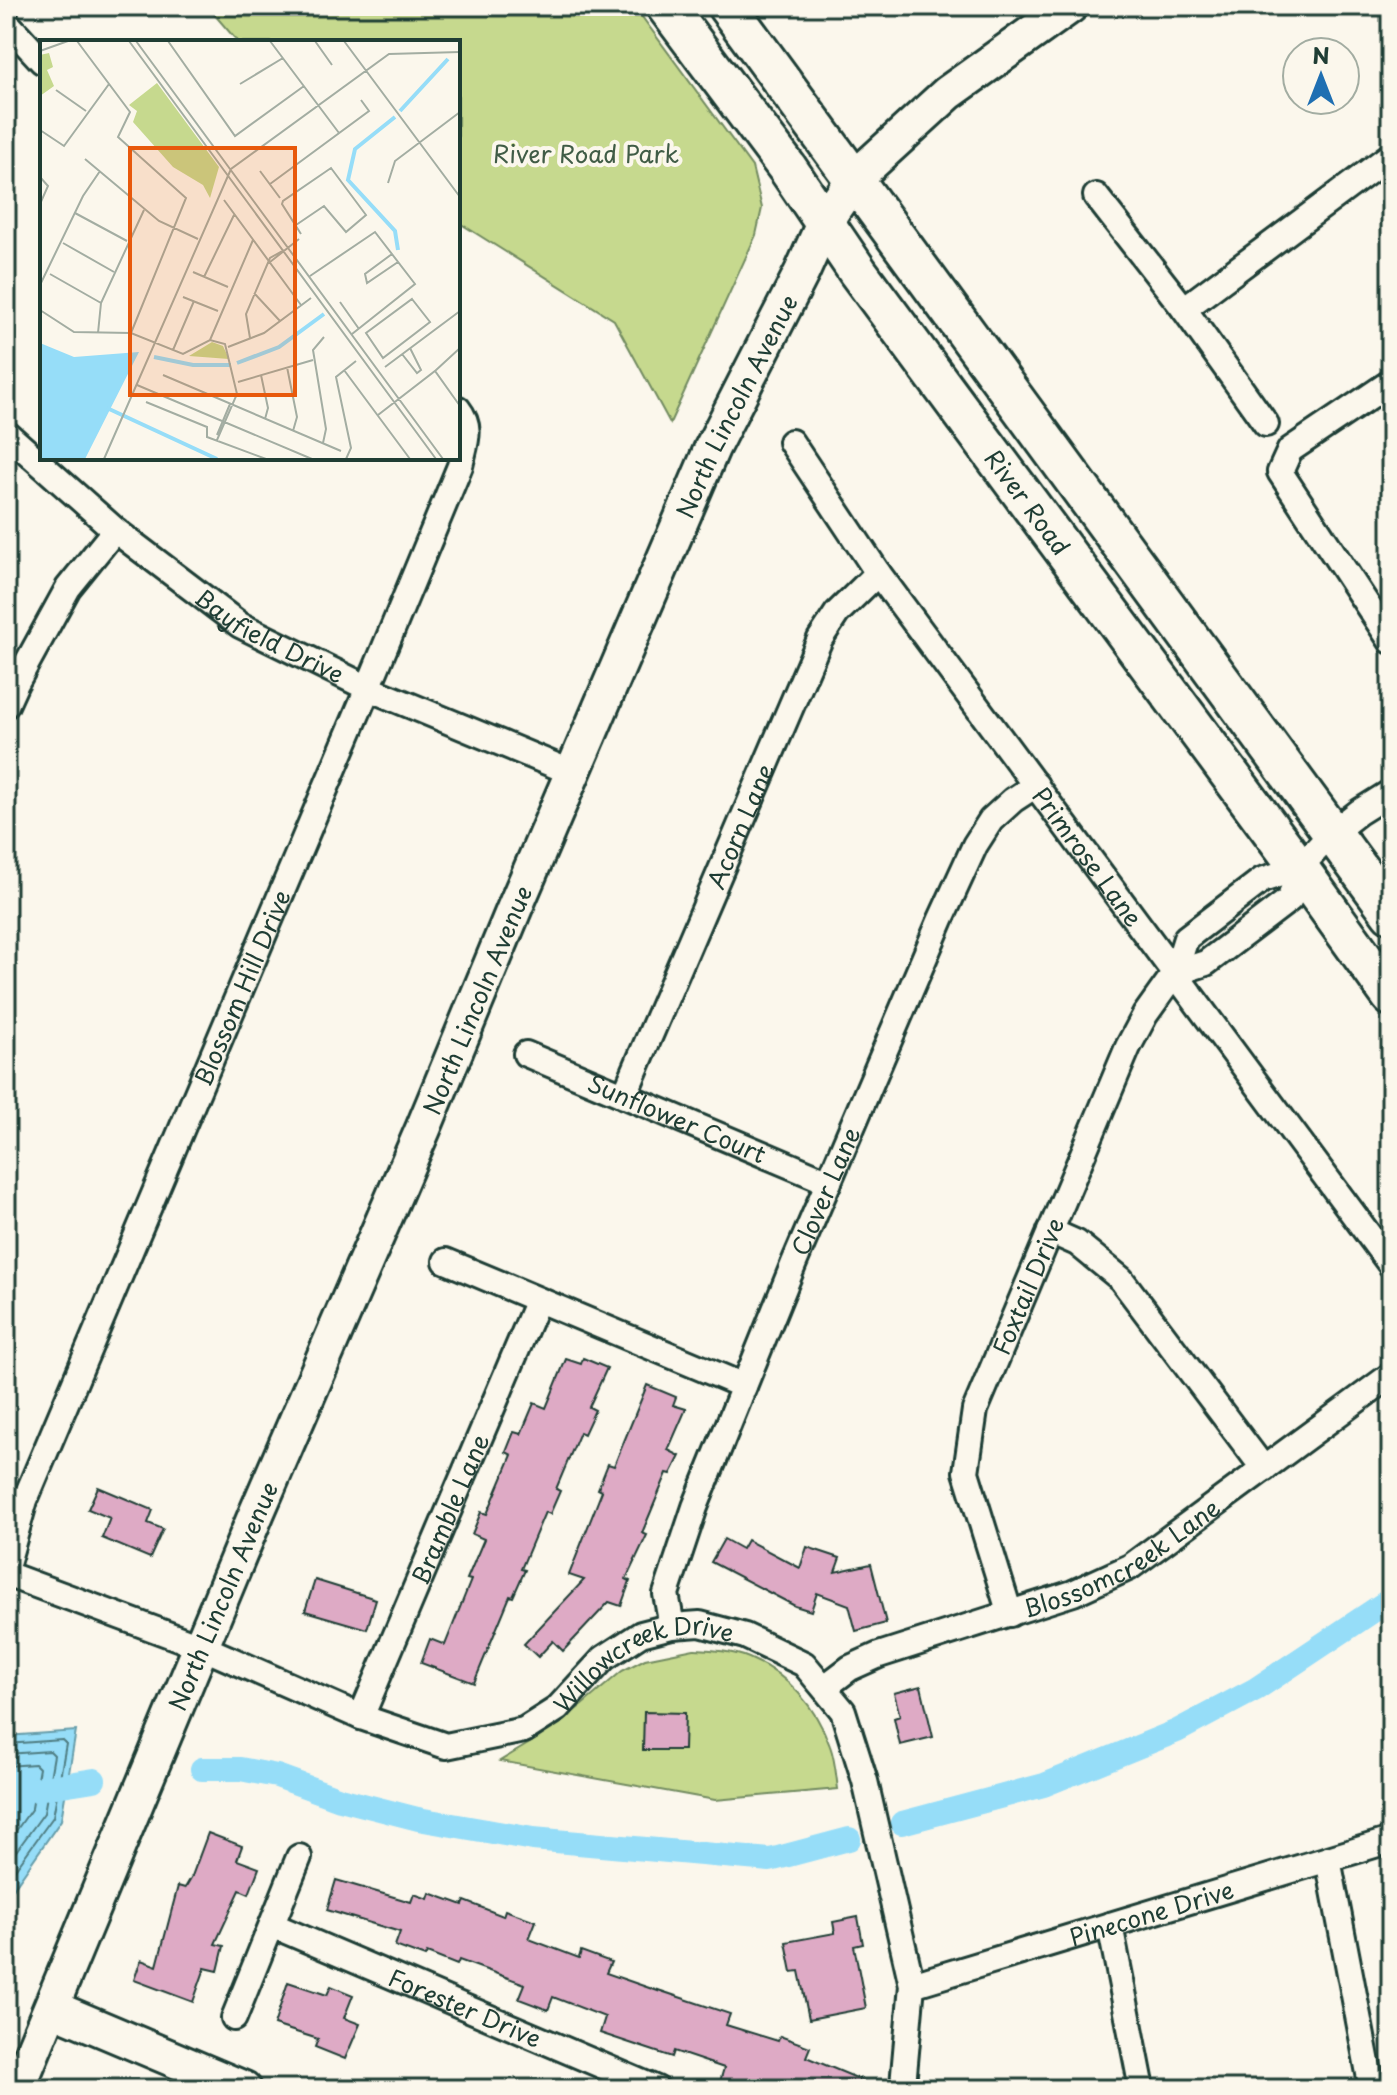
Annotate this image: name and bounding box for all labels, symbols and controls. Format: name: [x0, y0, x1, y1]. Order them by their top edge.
north arrow: [1281, 36, 1361, 116]
text: N: [1312, 38, 1330, 71]
inset map: [40, 40, 460, 460]
park label: River Road Park: [493, 135, 679, 171]
street label: North Lincoln Avenue: [666, 288, 805, 524]
street label: River Road: [977, 441, 1079, 562]
street label: Bayfield Drive: [188, 579, 351, 692]
street label: Acorn Lane: [697, 757, 783, 894]
street label: Primrose Lane: [1024, 779, 1152, 934]
street label: North Lincoln Avenue: [413, 880, 540, 1120]
street label: Blossom Hill Drive: [184, 884, 299, 1091]
street label: Sunflower Court: [582, 1064, 772, 1172]
street label: Clover Lane: [781, 1121, 868, 1261]
street label: Foxtail Drive: [982, 1212, 1072, 1360]
street label: Bramble Lane: [401, 1428, 497, 1590]
street label: North Lincoln Avenue: [158, 1476, 286, 1716]
street label: Blossomcreek Lane: [1018, 1489, 1227, 1626]
street label: Willowcreek Drive: [544, 1606, 738, 1721]
street label: Pinecone Drive: [1065, 1871, 1238, 1954]
street label: Forester Drive: [383, 1959, 547, 2056]

